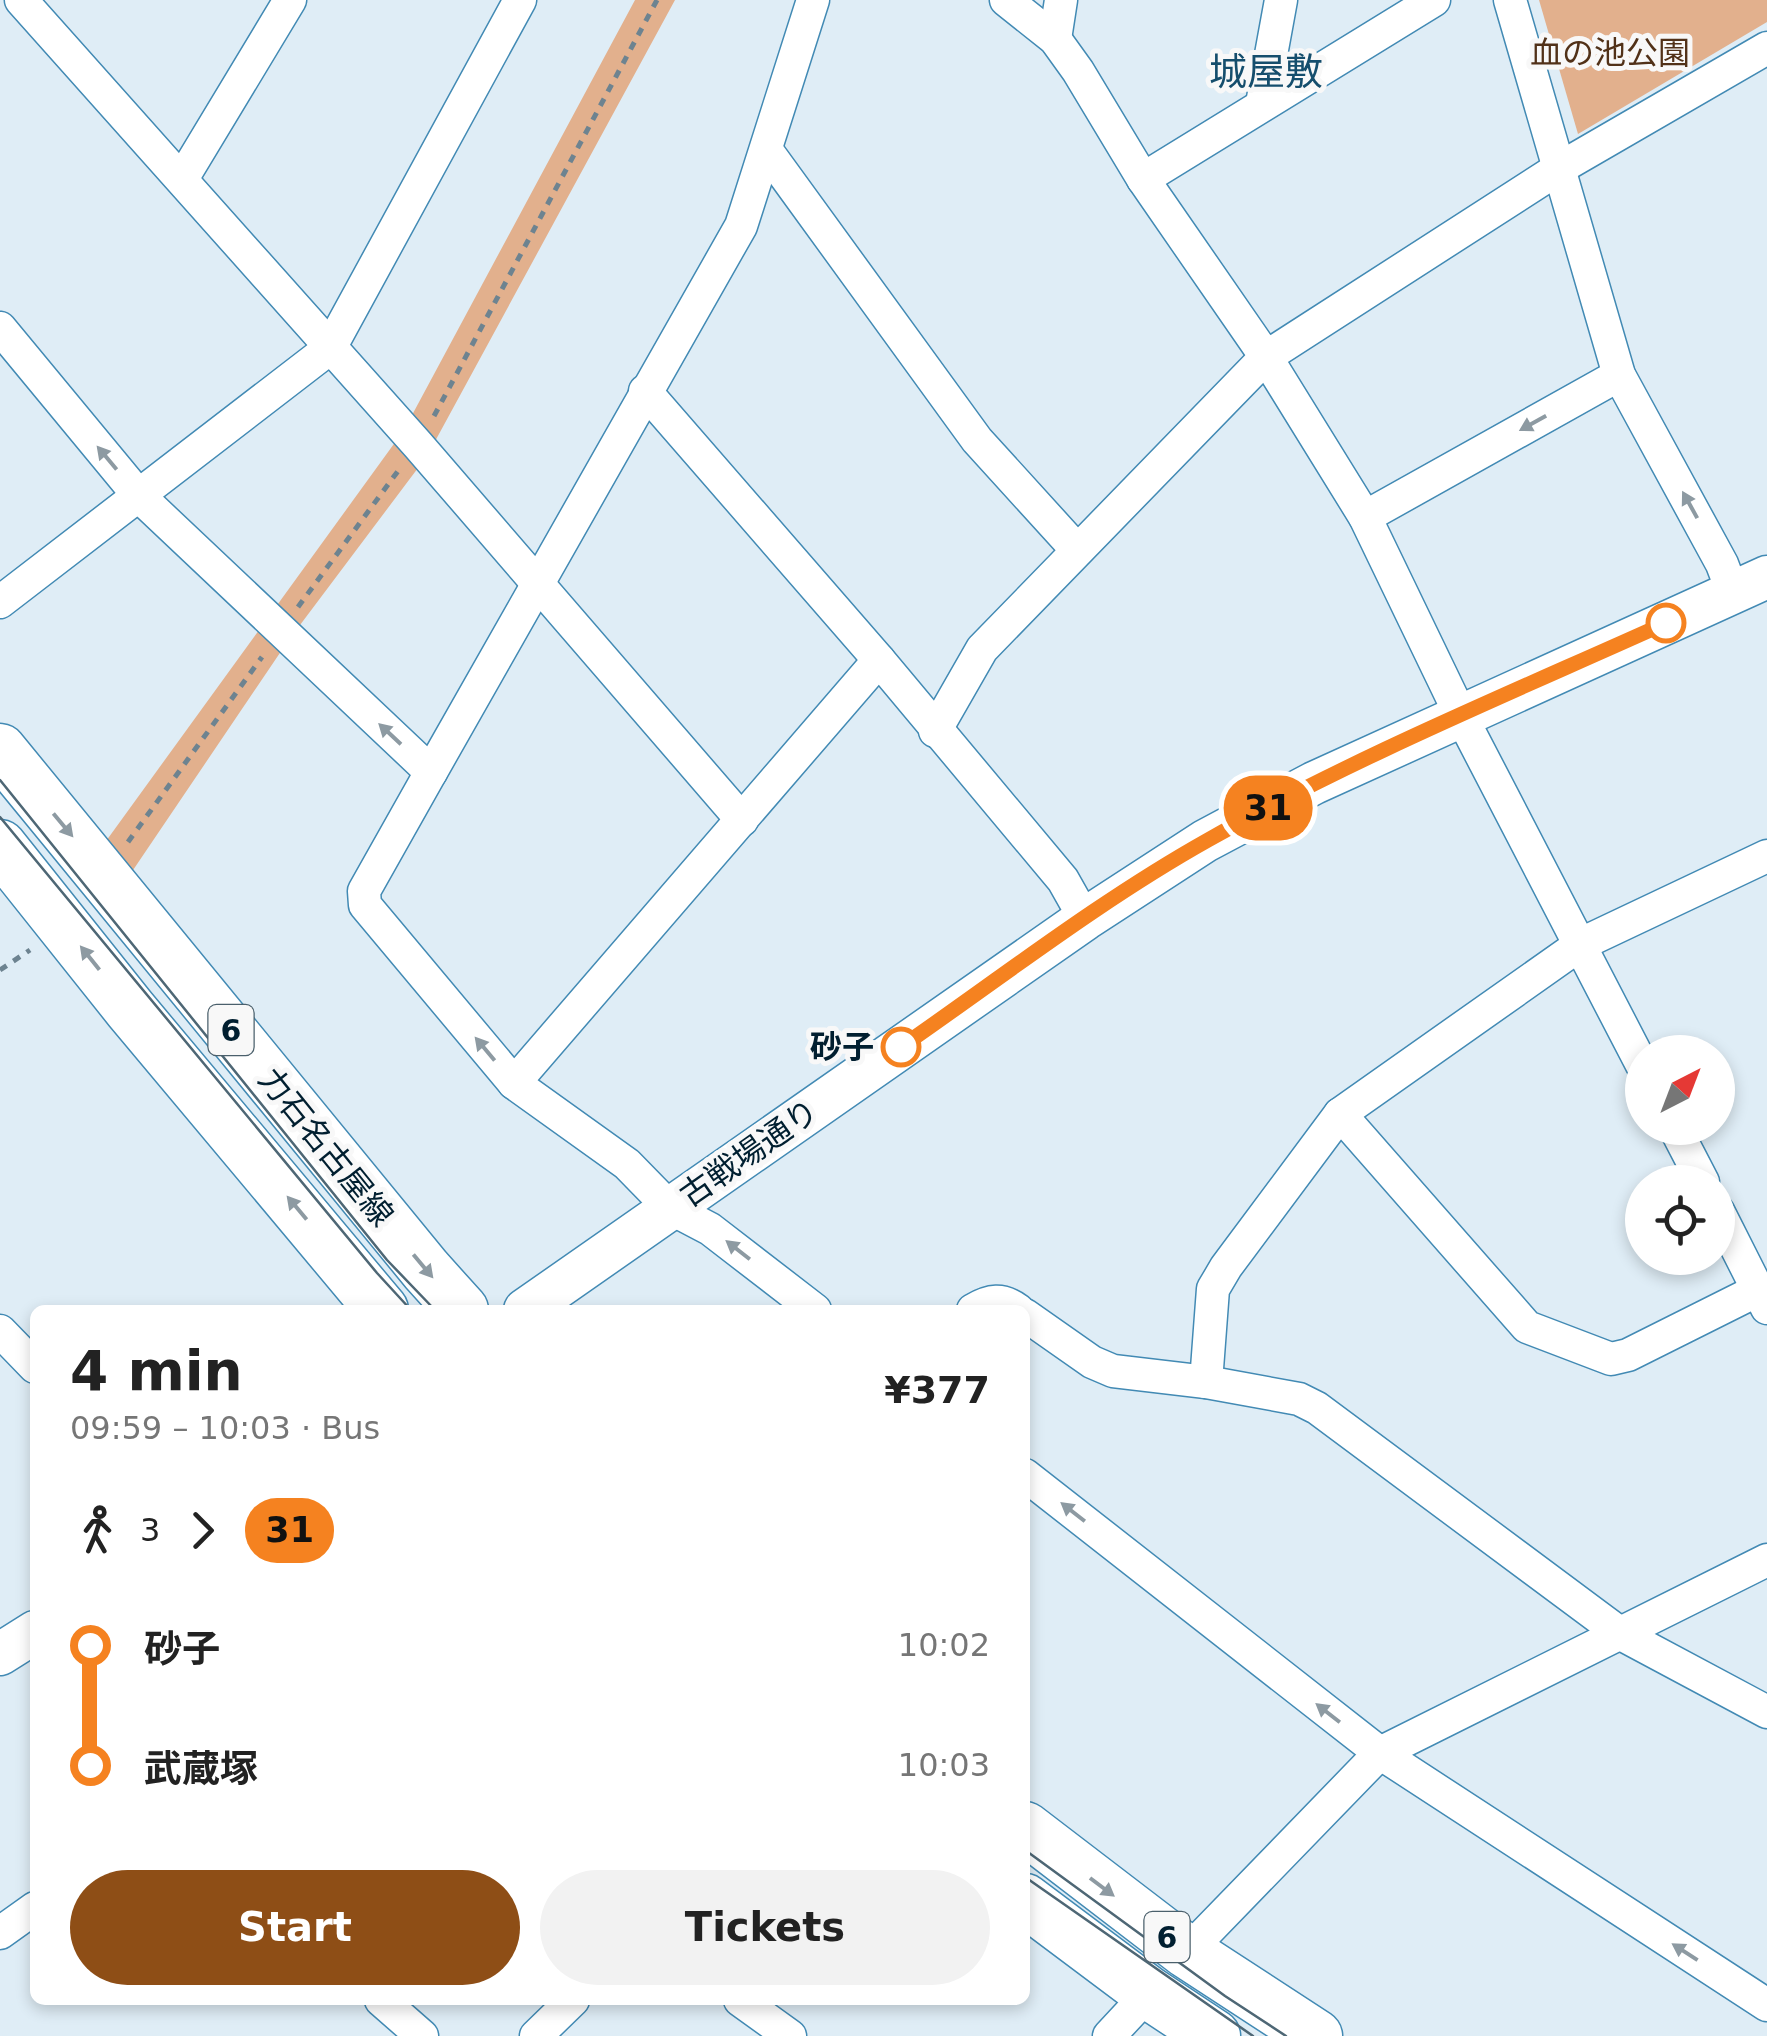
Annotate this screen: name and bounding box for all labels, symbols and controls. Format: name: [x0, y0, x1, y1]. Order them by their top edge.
park label: 血の池公園: [1530, 34, 1690, 72]
district label: 城屋敷: [1209, 50, 1323, 94]
one-way arrow: [1519, 414, 1548, 431]
one-way arrow: [97, 446, 118, 471]
one-way arrow: [1681, 491, 1698, 520]
unlabelled marker: [1647, 604, 1685, 642]
one-way arrow: [378, 723, 403, 745]
line badge: 31: [1223, 776, 1313, 840]
text: 31: [1244, 788, 1292, 828]
one-way arrow: [52, 812, 74, 837]
one-way arrow: [80, 945, 101, 971]
road number: 6: [208, 1005, 254, 1055]
place label: 砂子: [810, 1028, 874, 1066]
marker: 砂子: [882, 1028, 920, 1066]
north arrow: [1625, 1035, 1735, 1145]
map controls: [1625, 1035, 1735, 1275]
one-way arrow: [475, 1037, 497, 1062]
street label: 力石名古屋線: [251, 1060, 401, 1234]
street label: 古戦場通り: [673, 1092, 825, 1214]
button: locate: [1625, 1165, 1735, 1275]
one-way arrow: [287, 1196, 308, 1221]
one-way arrow: [725, 1240, 750, 1261]
one-way arrow: [412, 1254, 434, 1279]
text: 4 min: [70, 1339, 243, 1403]
text: ¥377: [884, 1368, 990, 1412]
text: 09:59 – 10:03 · Bus: [70, 1409, 380, 1447]
one-way arrow: [1060, 1502, 1086, 1523]
icon: walk: [70, 1503, 125, 1558]
icon: forward: [175, 1503, 230, 1558]
text: 31: [265, 1510, 314, 1550]
text: 3: [140, 1511, 160, 1549]
text: 10:02: [898, 1626, 990, 1664]
text: 砂子: [144, 1627, 220, 1671]
one-way arrow: [1316, 1703, 1341, 1724]
text: 10:03: [898, 1746, 990, 1784]
text: 武蔵塚: [144, 1747, 258, 1791]
button: Start: [70, 1870, 520, 1985]
button: Tickets: [540, 1870, 990, 1985]
one-way arrow: [1089, 1877, 1115, 1898]
road number: 6: [1144, 1912, 1190, 1962]
one-way arrow: [1672, 1944, 1699, 1962]

